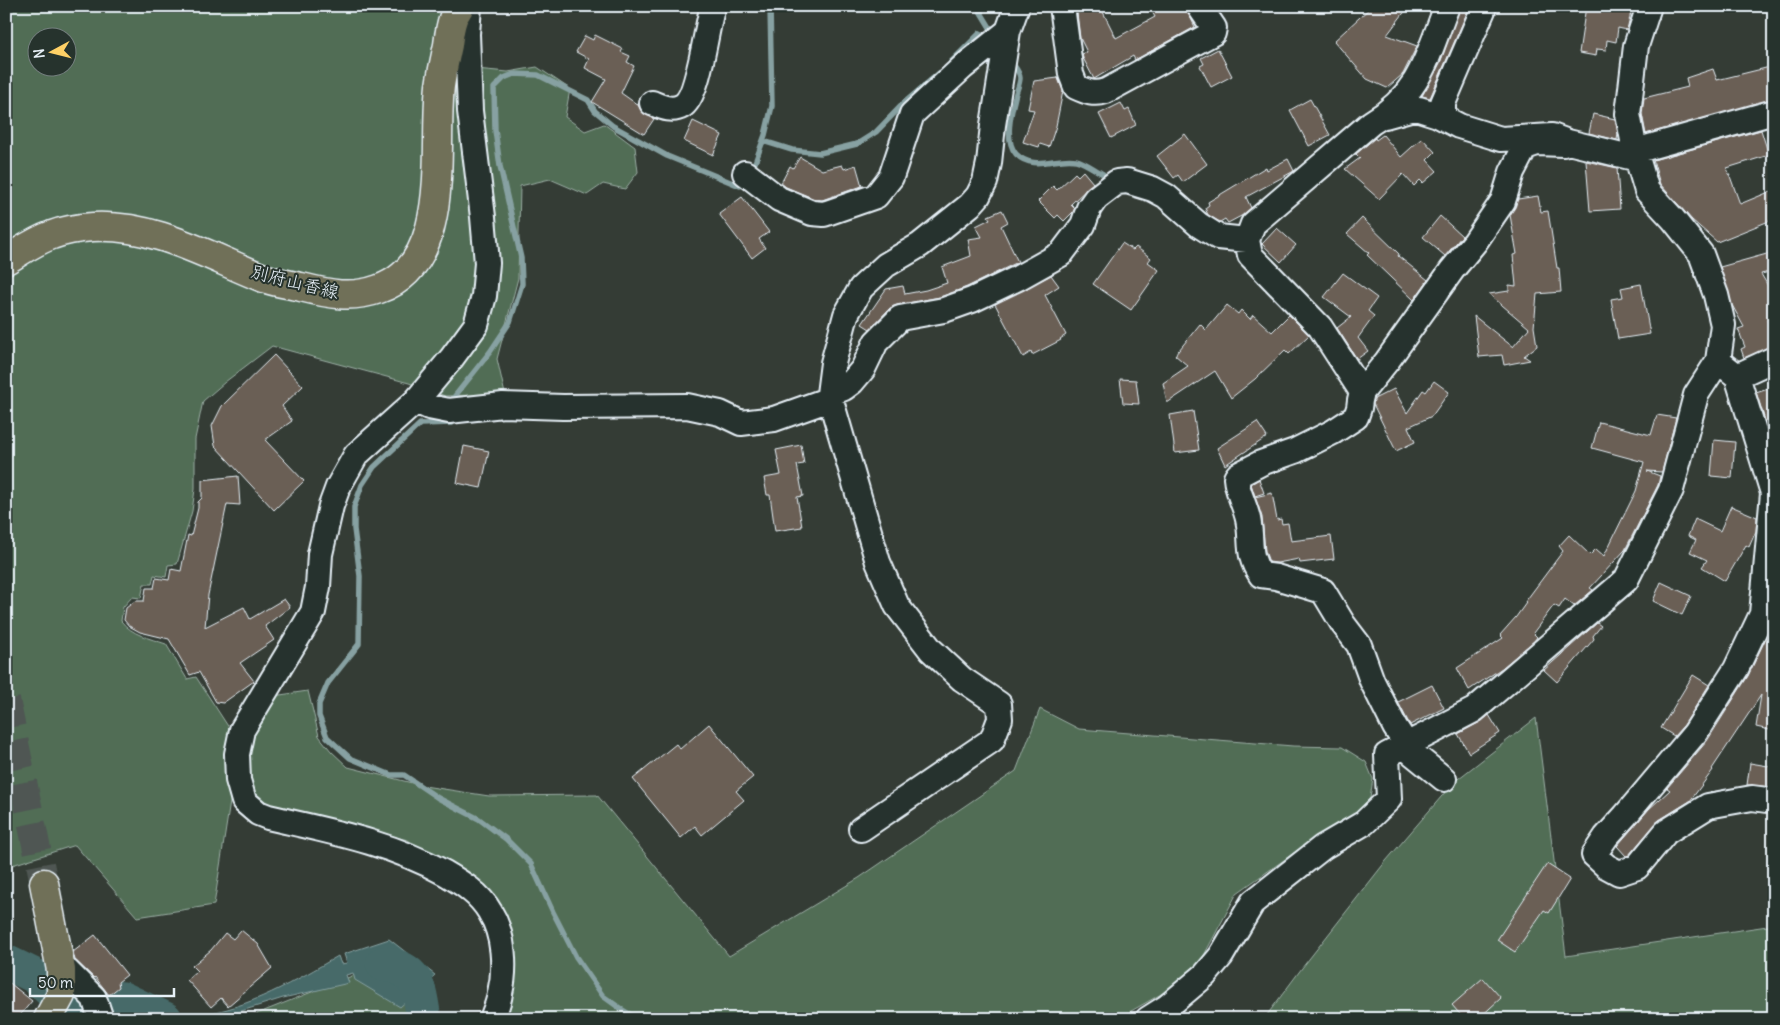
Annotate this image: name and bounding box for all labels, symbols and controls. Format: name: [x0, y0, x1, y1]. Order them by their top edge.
north arrow: [28, 28, 78, 78]
text: N: [30, 48, 49, 59]
street label: 別府山香線: [249, 259, 342, 304]
scale bar: [30, 965, 174, 997]
text: 50 m: [38, 973, 73, 992]

